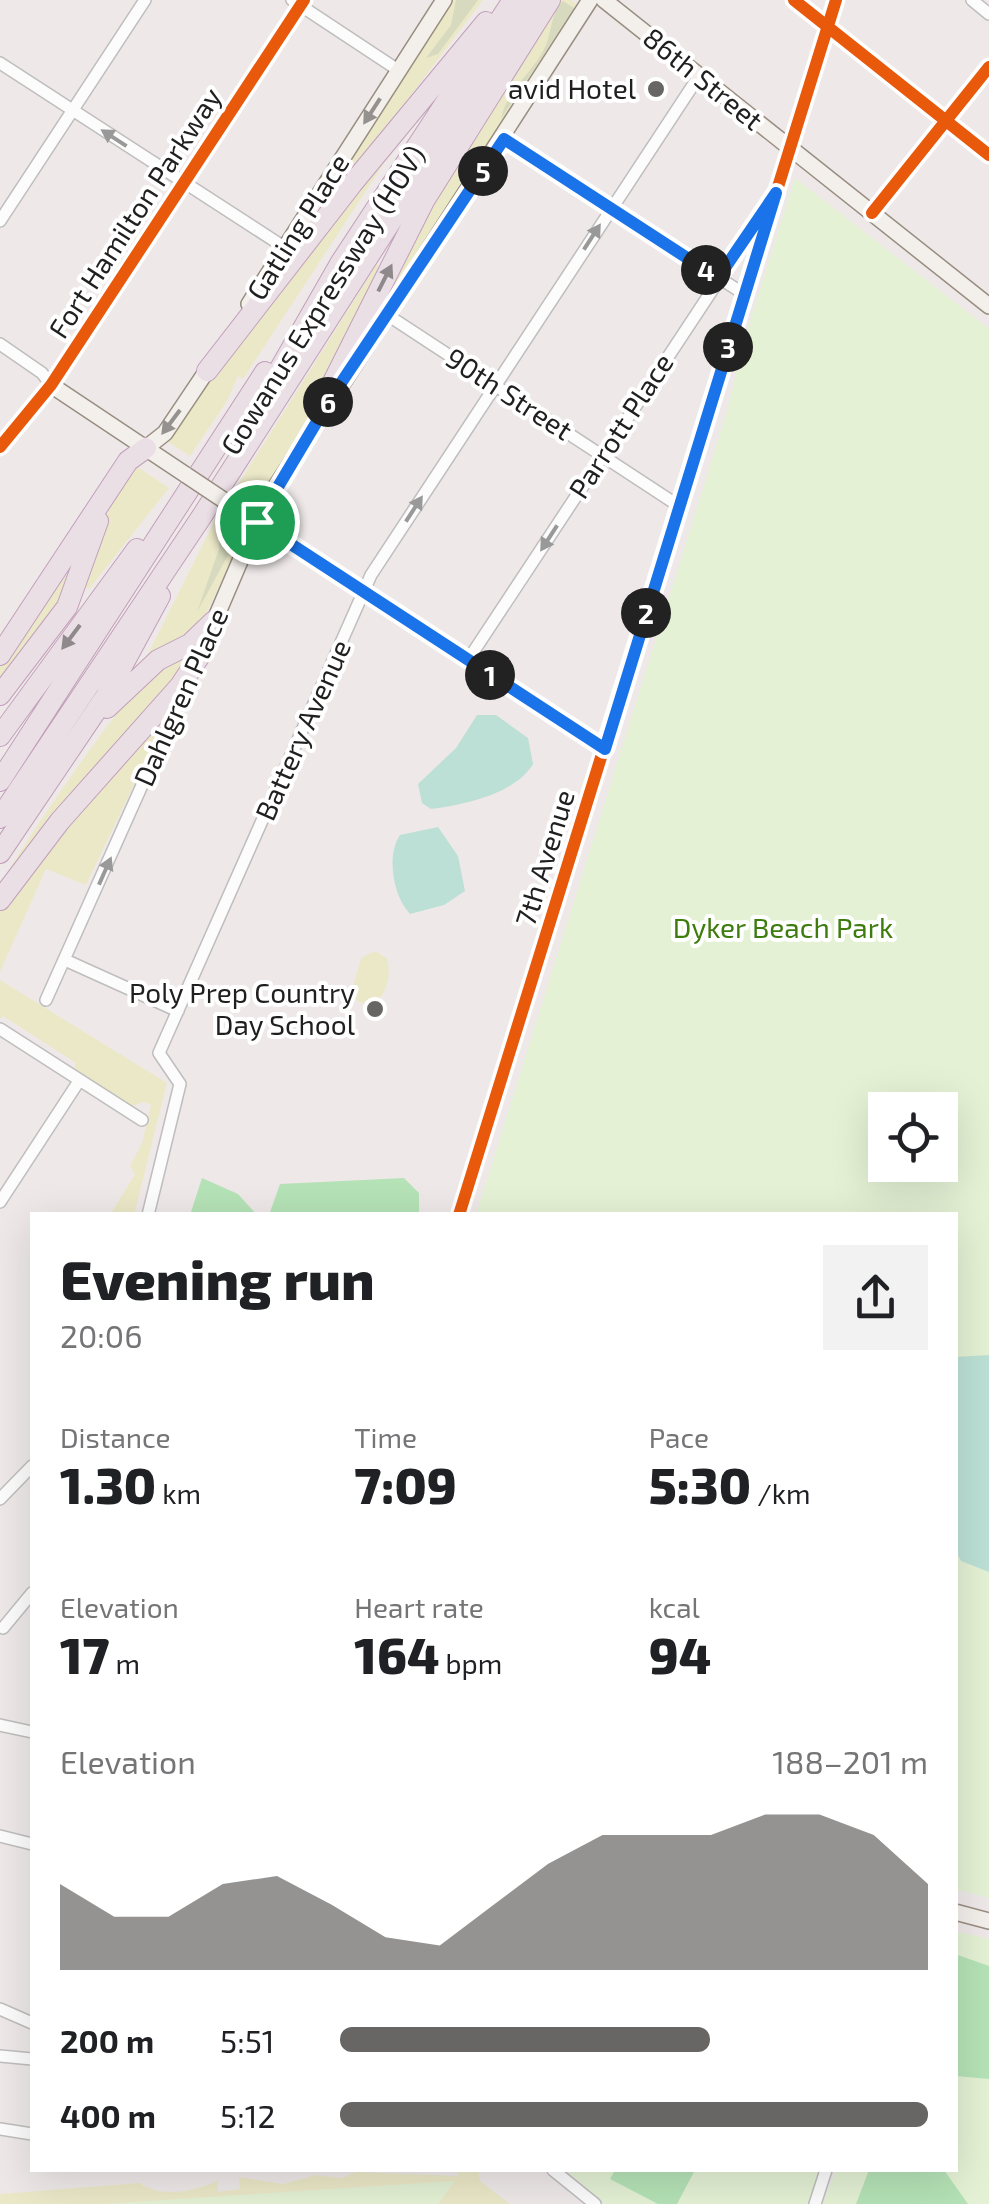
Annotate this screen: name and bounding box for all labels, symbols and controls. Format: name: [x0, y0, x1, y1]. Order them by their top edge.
street label: 86th Street: [637, 20, 770, 137]
place label: avid Hotel: [508, 71, 637, 105]
marker: avid Hotel: [645, 78, 667, 100]
street label: Fort Hamilton Parkway: [40, 81, 228, 344]
one-way arrow: [363, 97, 381, 125]
one-way arrow: [100, 129, 128, 147]
street label: Gowanus Expressway (HOV): [213, 139, 431, 460]
pin: 5: [458, 146, 508, 196]
street label: Gatling Place: [239, 147, 355, 306]
text: 5: [475, 154, 491, 188]
one-way arrow: [583, 223, 601, 251]
pin: 4: [681, 245, 731, 295]
text: 4: [697, 253, 715, 287]
one-way arrow: [376, 263, 393, 292]
pin: 3: [703, 322, 753, 372]
text: 3: [720, 330, 736, 364]
street label: 90th Street: [440, 340, 579, 447]
street label: Parrott Place: [561, 347, 680, 504]
pin: 6: [303, 377, 353, 427]
text: 6: [320, 385, 336, 419]
one-way arrow: [161, 409, 182, 435]
pin: [215, 480, 300, 565]
icon: arrive: [230, 495, 285, 550]
one-way arrow: [404, 495, 422, 523]
one-way arrow: [540, 524, 558, 551]
pin: 2: [621, 588, 671, 638]
text: 2: [638, 596, 654, 630]
street label: Dahlgren Place: [126, 602, 235, 791]
one-way arrow: [62, 624, 82, 650]
street label: Battery Avenue: [247, 634, 357, 825]
pin: 1: [465, 650, 515, 700]
text: 1: [484, 658, 496, 692]
street label: 7th Avenue: [507, 785, 581, 930]
one-way arrow: [96, 856, 113, 885]
park label: Dyker Beach Park: [673, 910, 893, 944]
place label: Poly Prep Country Day School: [129, 975, 356, 1041]
marker: Poly Prep Country Day School: [364, 998, 386, 1020]
map controls: [868, 1092, 958, 1182]
button: locate: [868, 1092, 958, 1182]
text: Evening run: [60, 1245, 375, 1311]
button: share: [823, 1245, 928, 1350]
text: 20:06: [60, 1316, 142, 1354]
text: Distance: [60, 1420, 171, 1454]
text: Time: [354, 1420, 417, 1454]
text: Pace: [649, 1420, 709, 1454]
text: 1.30: [60, 1454, 156, 1514]
text: 7:09: [354, 1454, 457, 1514]
text: 5:30: [649, 1454, 751, 1514]
text: km: [156, 1476, 201, 1510]
text: /km: [751, 1476, 811, 1510]
text: Elevation: [60, 1590, 179, 1624]
text: Heart rate: [354, 1590, 484, 1624]
text: kcal: [649, 1590, 700, 1624]
text: 17: [60, 1624, 109, 1684]
text: 164: [354, 1624, 439, 1684]
text: 94: [649, 1624, 711, 1684]
text: m: [109, 1646, 140, 1680]
text: bpm: [439, 1646, 502, 1680]
text: Elevation: [60, 1742, 196, 1780]
text: 188–201 m: [772, 1742, 928, 1780]
text: 200 m: [60, 2021, 154, 2059]
text: 5:51: [220, 2021, 275, 2059]
text: 400 m: [60, 2096, 156, 2134]
text: 5:12: [220, 2096, 275, 2134]

